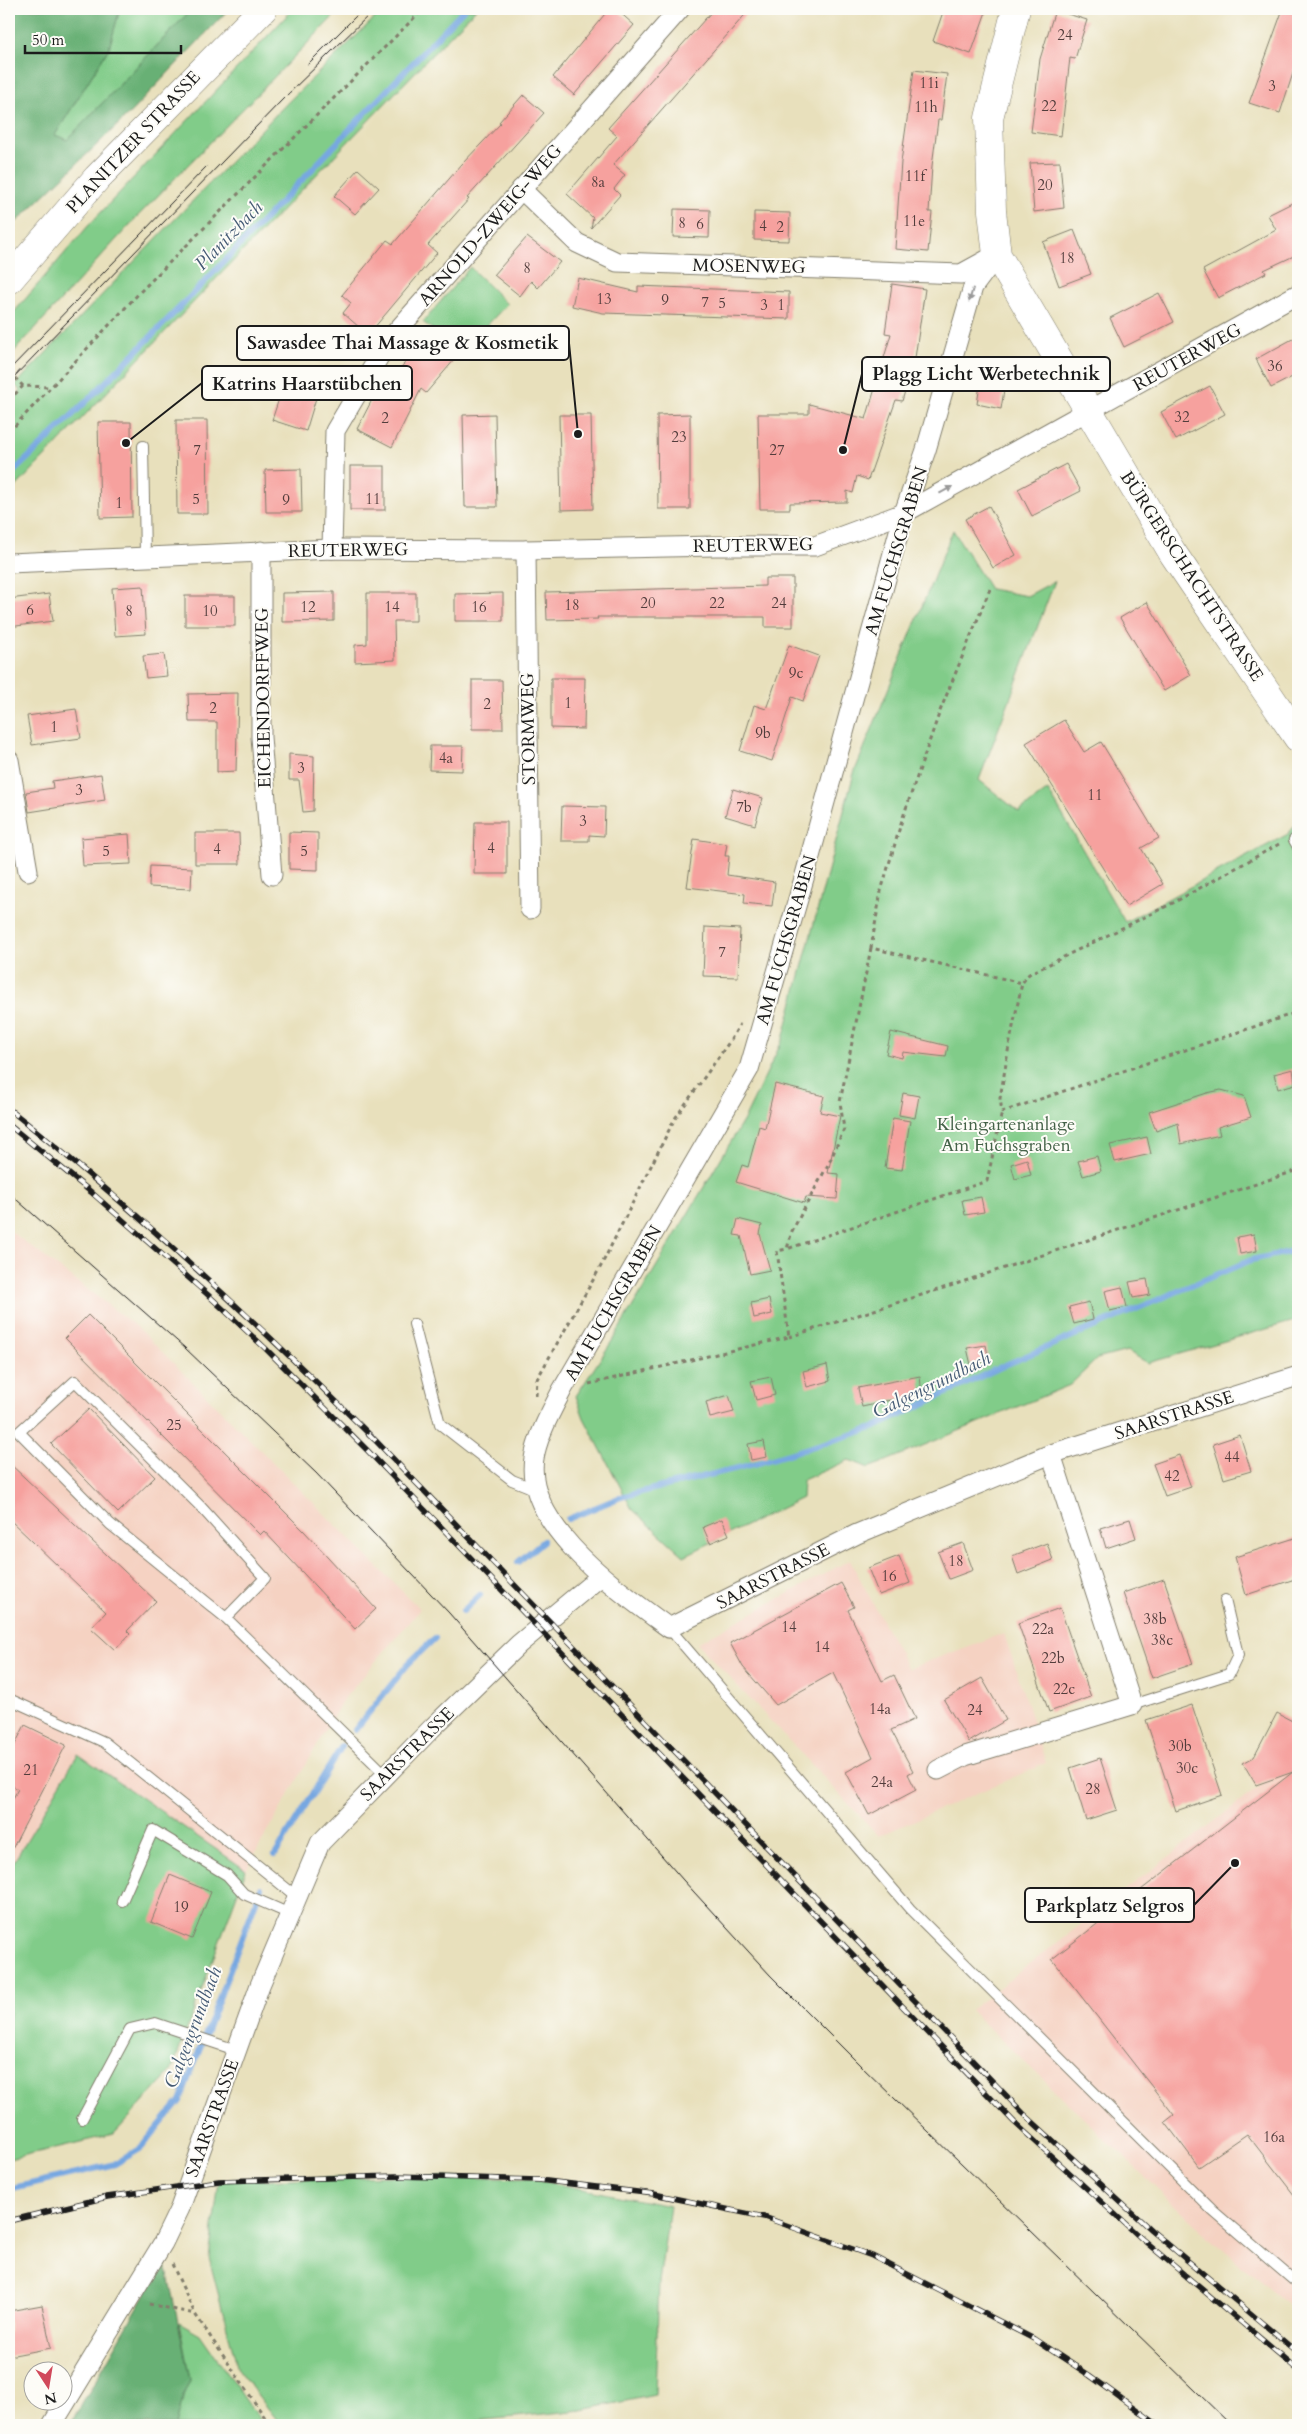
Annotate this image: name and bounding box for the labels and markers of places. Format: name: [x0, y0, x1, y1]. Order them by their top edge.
callout: Sawasdee Thai Massage & Kosmetik: [237, 326, 569, 360]
callout: Plagg Licht Werbetechnik: [862, 357, 1110, 391]
callout: Katrins Haarstübchen: [202, 366, 412, 400]
callout: Parkplatz Selgros: [1025, 1888, 1194, 1922]

